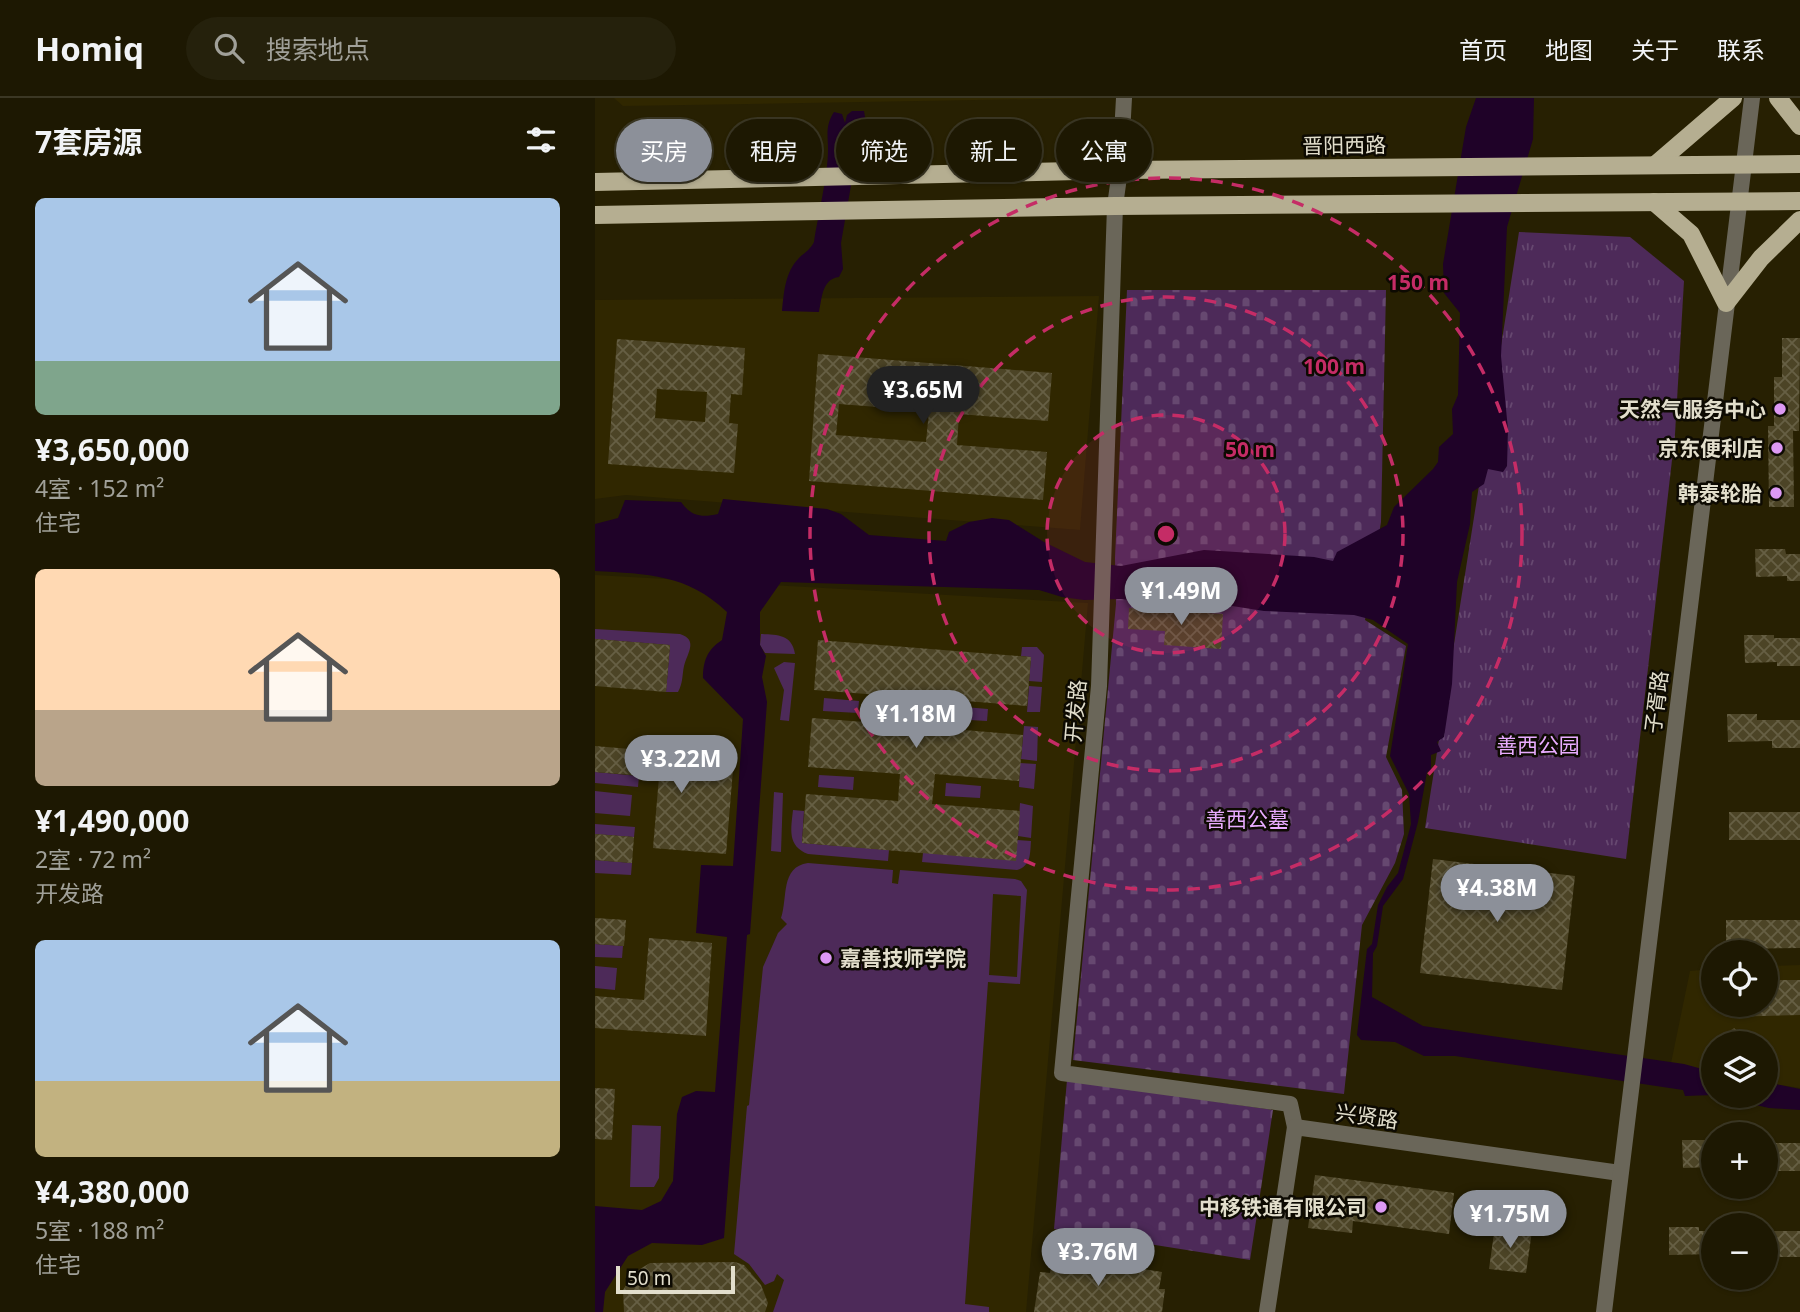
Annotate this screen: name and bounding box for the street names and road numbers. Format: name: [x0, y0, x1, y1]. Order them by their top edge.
street label: 晋阳西路: [1302, 130, 1386, 160]
street label: 子胥路: [1638, 669, 1674, 735]
street label: 开发路: [1058, 678, 1092, 744]
street label: 兴贤路: [1334, 1098, 1400, 1134]

